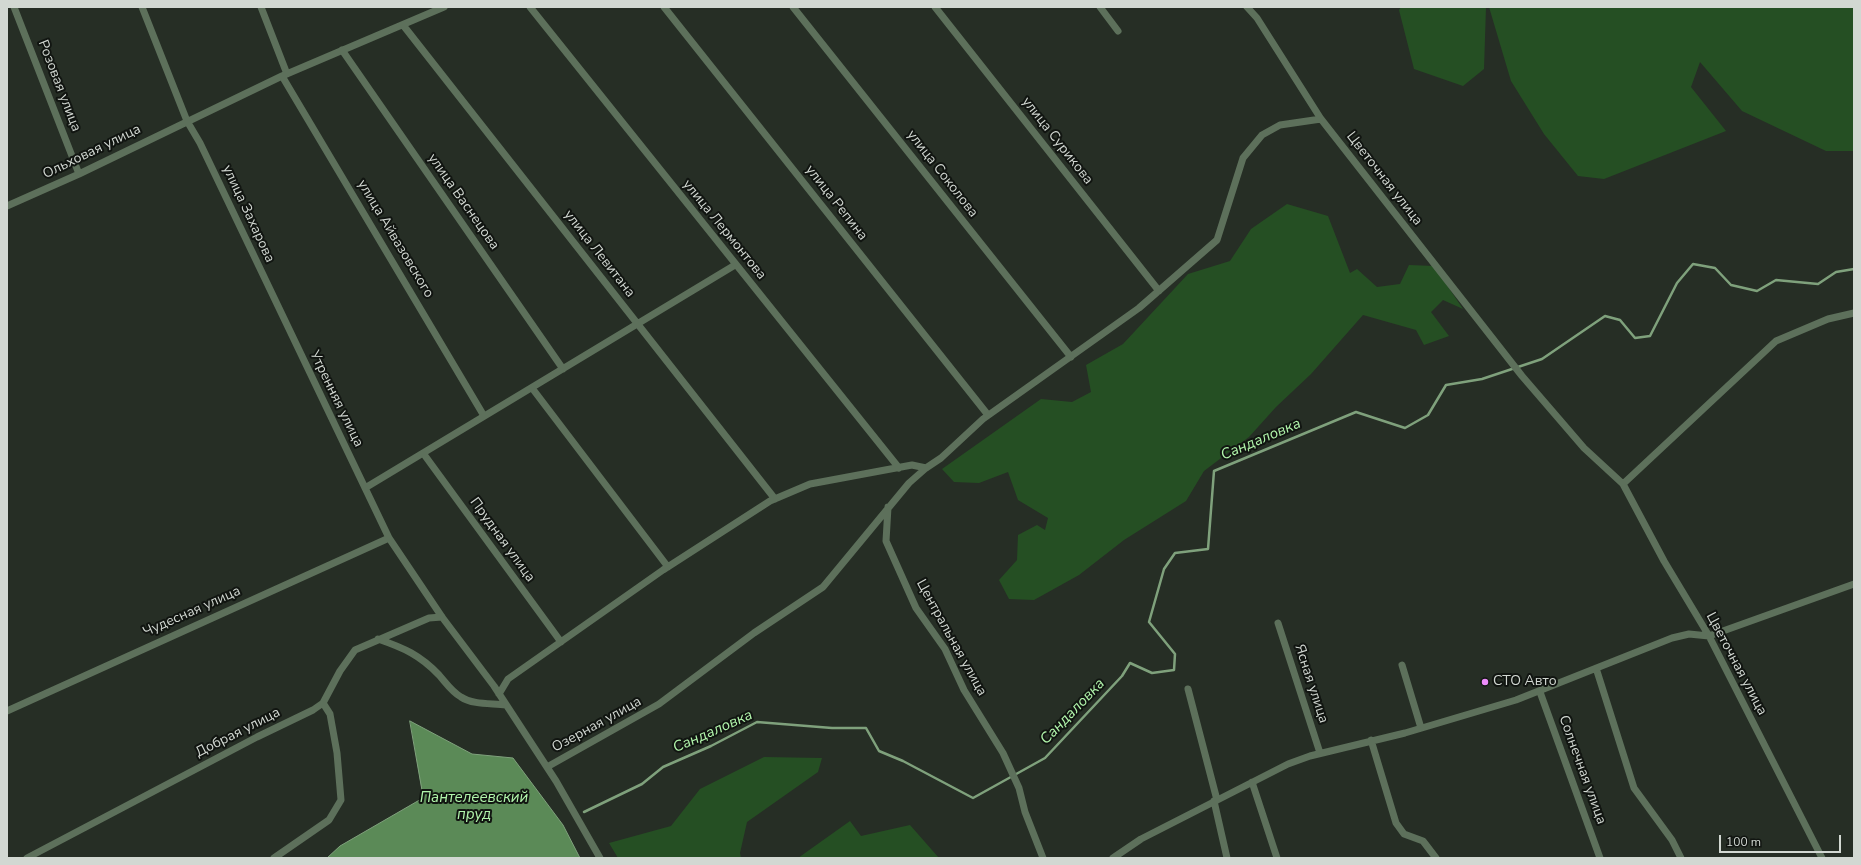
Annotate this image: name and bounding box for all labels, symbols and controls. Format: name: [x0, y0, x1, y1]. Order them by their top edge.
street label: Розовая улица: [34, 38, 84, 134]
street label: улица Сурикова: [1018, 94, 1096, 188]
street label: Ольховая улица: [40, 121, 144, 183]
street label: улица Соколова: [903, 127, 981, 221]
street label: Цветочная улица: [1342, 129, 1426, 229]
street label: улица Васнецова: [424, 151, 502, 253]
street label: улица Репина: [801, 162, 871, 244]
street label: улица Захарова: [218, 163, 278, 265]
street label: улица Айвазовского: [353, 177, 437, 301]
street label: улица Лермонтова: [679, 177, 769, 283]
street label: улица Левитана: [560, 207, 638, 301]
street label: Утренняя улица: [305, 348, 367, 450]
water label: Сандаловка: [1218, 415, 1304, 465]
street label: Прудная улица: [466, 495, 538, 585]
street label: Центральная улица: [912, 577, 990, 699]
street label: Чудесная улица: [141, 583, 243, 641]
street label: Цветочная улица: [1702, 610, 1770, 718]
street label: Ясная улица: [1290, 642, 1332, 726]
place label: СТО Авто: [1493, 674, 1557, 690]
water label: Сандаловка: [1037, 675, 1109, 749]
marker: СТО Авто: [1480, 677, 1490, 687]
street label: Озерная улица: [549, 694, 645, 756]
street label: Добрая улица: [193, 704, 283, 762]
water label: Сандаловка: [670, 706, 756, 758]
street label: Солнечная улица: [1555, 713, 1609, 827]
water label: Пантелеевский пруд: [420, 789, 528, 824]
scale bar: [1721, 827, 1843, 853]
text: 100 m: [1726, 834, 1761, 850]

